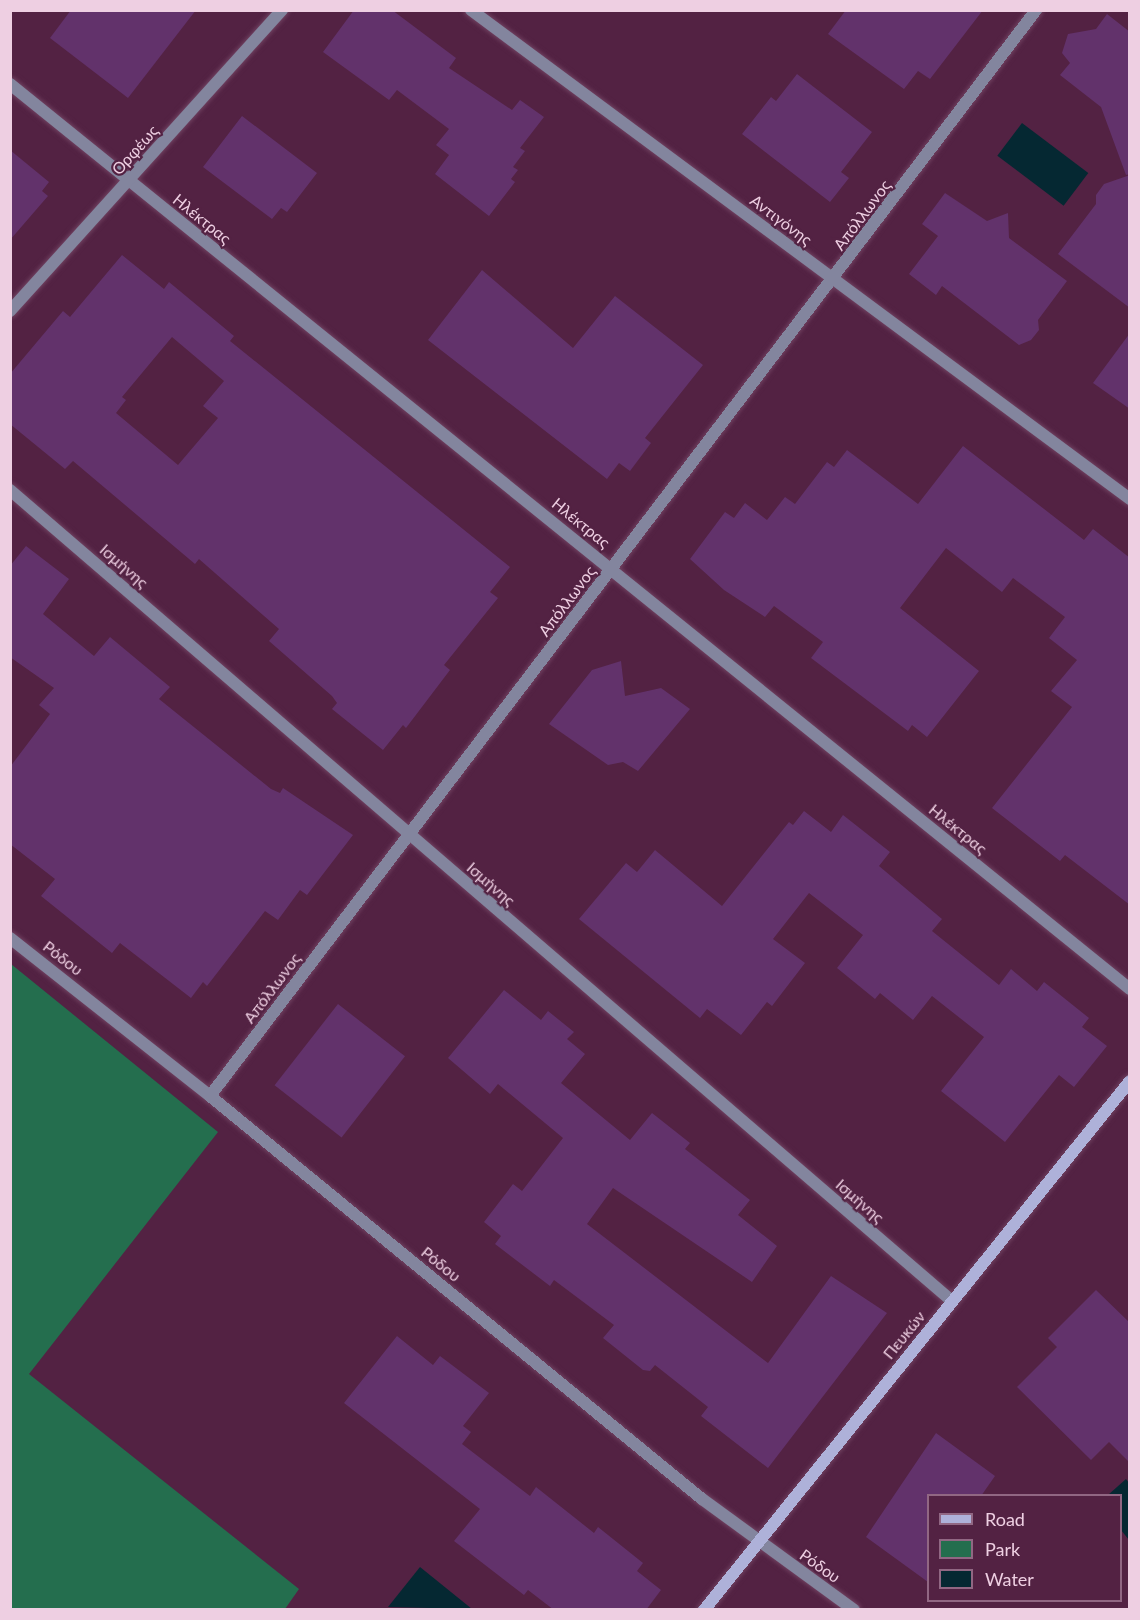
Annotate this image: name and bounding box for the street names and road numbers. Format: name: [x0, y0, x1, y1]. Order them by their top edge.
street label: Ορφέως: [108, 121, 162, 179]
street label: Απόλλωνος: [829, 176, 895, 254]
street label: Ηλέκτρας: [169, 190, 235, 248]
street label: Αντιγόνης: [746, 191, 816, 249]
street label: Ηλέκτρας: [548, 494, 614, 552]
street label: Ισμήνης: [96, 540, 152, 592]
street label: Απόλλωνος: [534, 562, 600, 640]
street label: Ηλέκτρας: [925, 800, 991, 858]
street label: Ισμήνης: [463, 858, 519, 910]
street label: Ρόδου: [39, 937, 87, 979]
street label: Απόλλωνος: [239, 949, 305, 1027]
street label: Ισμήνης: [832, 1175, 888, 1227]
street label: Ρόδου: [417, 1242, 465, 1286]
street label: Πευκών: [879, 1307, 929, 1363]
street label: Ρόδου: [796, 1545, 844, 1587]

